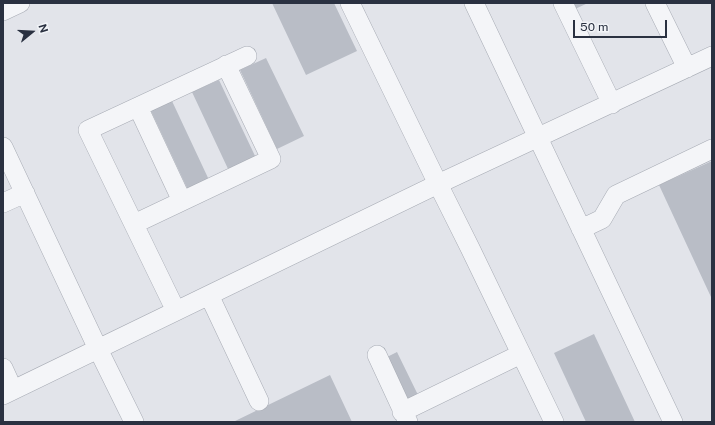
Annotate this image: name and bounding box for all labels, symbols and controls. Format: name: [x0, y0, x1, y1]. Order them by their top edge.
north arrow: [12, 12, 52, 52]
scale bar: [575, 12, 669, 38]
text: 50 m: [580, 20, 608, 34]
text: N: [36, 22, 50, 34]

